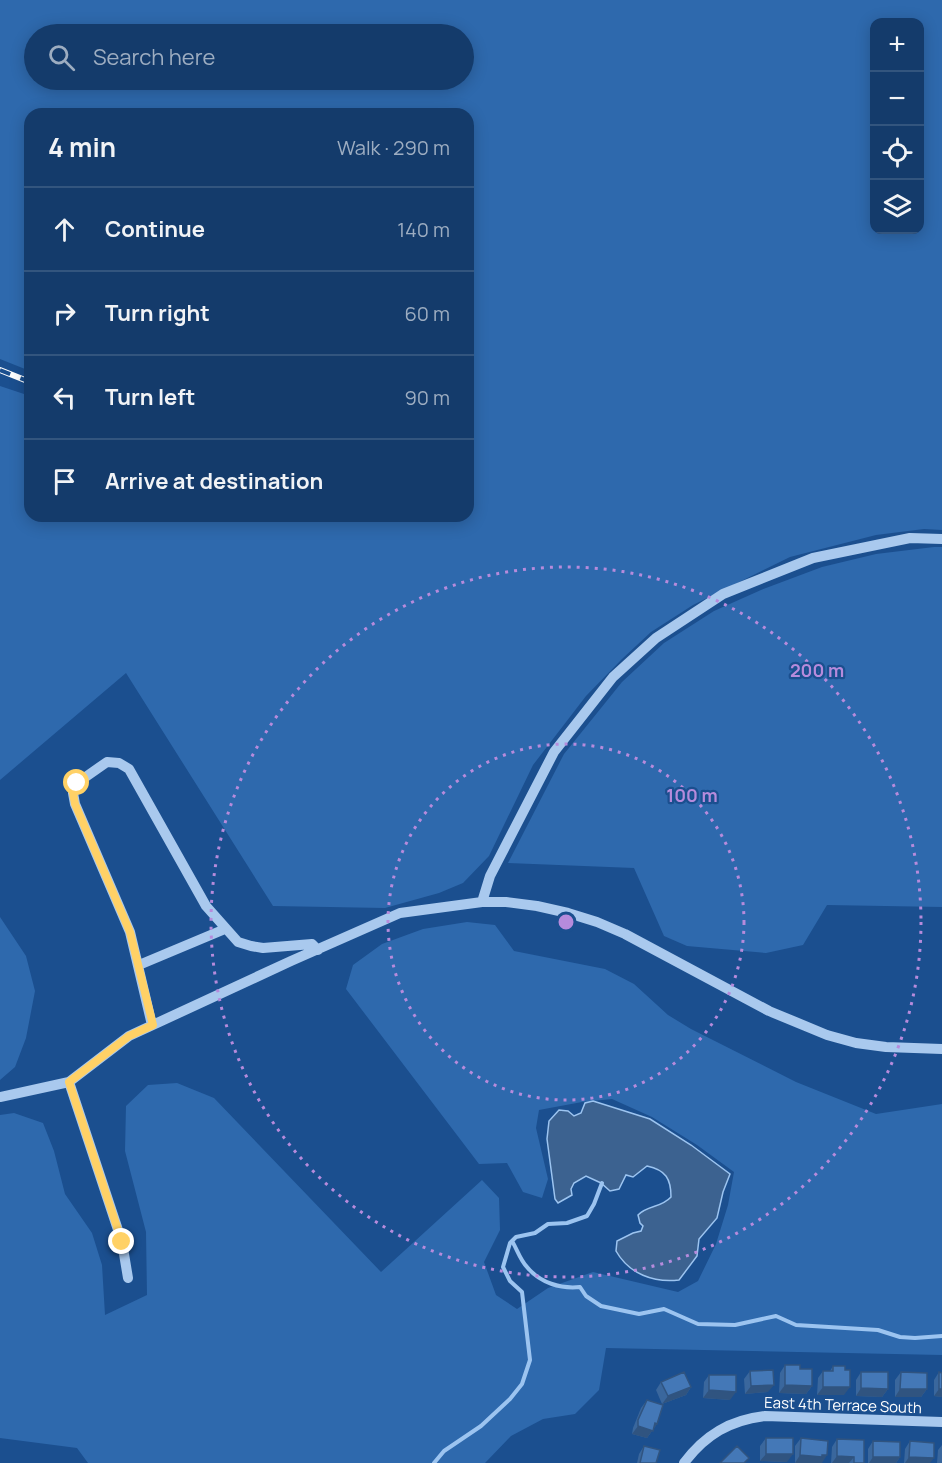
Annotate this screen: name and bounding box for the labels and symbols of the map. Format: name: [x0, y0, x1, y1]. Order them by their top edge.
text: 200 m: [790, 658, 844, 682]
route start: [63, 769, 89, 795]
text: 100 m: [666, 783, 718, 807]
centre of rings: [556, 912, 576, 932]
route end: [108, 1228, 134, 1254]
street label: East 4th Terrace South: [764, 1392, 922, 1418]

